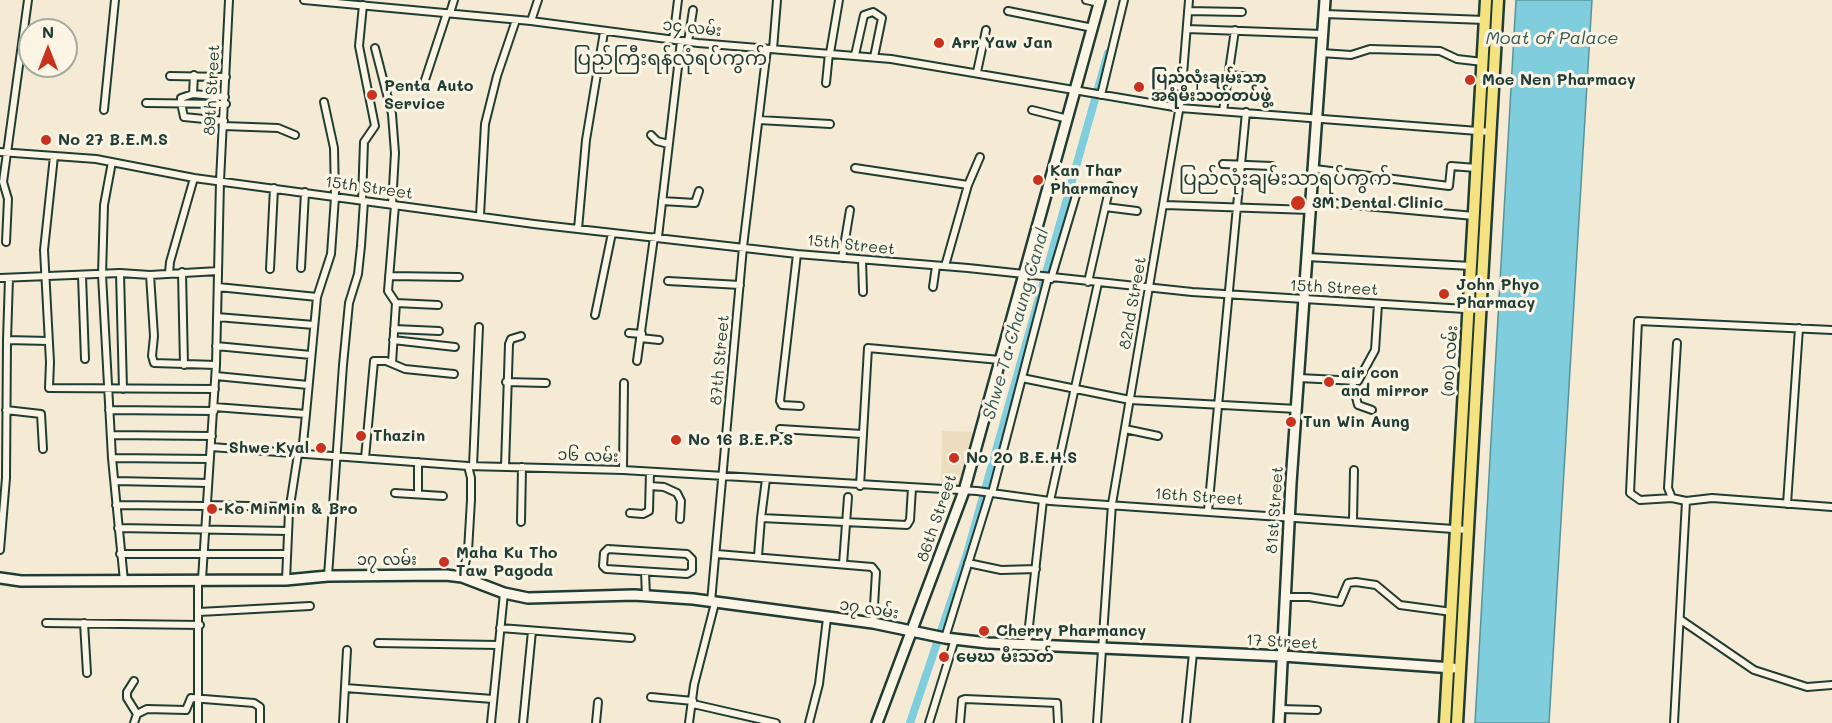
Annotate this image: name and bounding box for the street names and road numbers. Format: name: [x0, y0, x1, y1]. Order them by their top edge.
street label: ၁၄ လမ်း: [661, 15, 723, 41]
street label: 89th Street: [200, 44, 224, 136]
street label: 15th Street: [324, 172, 414, 204]
street label: 15th Street: [806, 231, 896, 259]
street label: 82nd Street: [1115, 255, 1151, 351]
street label: 15th Street: [1289, 276, 1379, 300]
street label: 87th Street: [706, 314, 734, 406]
street label: (၈၀) လမ်း: [1438, 325, 1462, 397]
street label: ၁၆ လမ်း: [557, 445, 619, 467]
street label: 81st Street: [1262, 466, 1288, 554]
street label: 86th Street: [913, 472, 961, 564]
street label: 16th Street: [1154, 484, 1244, 510]
street label: ၁၇ လမ်း: [357, 550, 417, 570]
street label: ၁၇ လမ်း: [838, 595, 900, 623]
street label: 17 Street: [1245, 631, 1319, 653]

